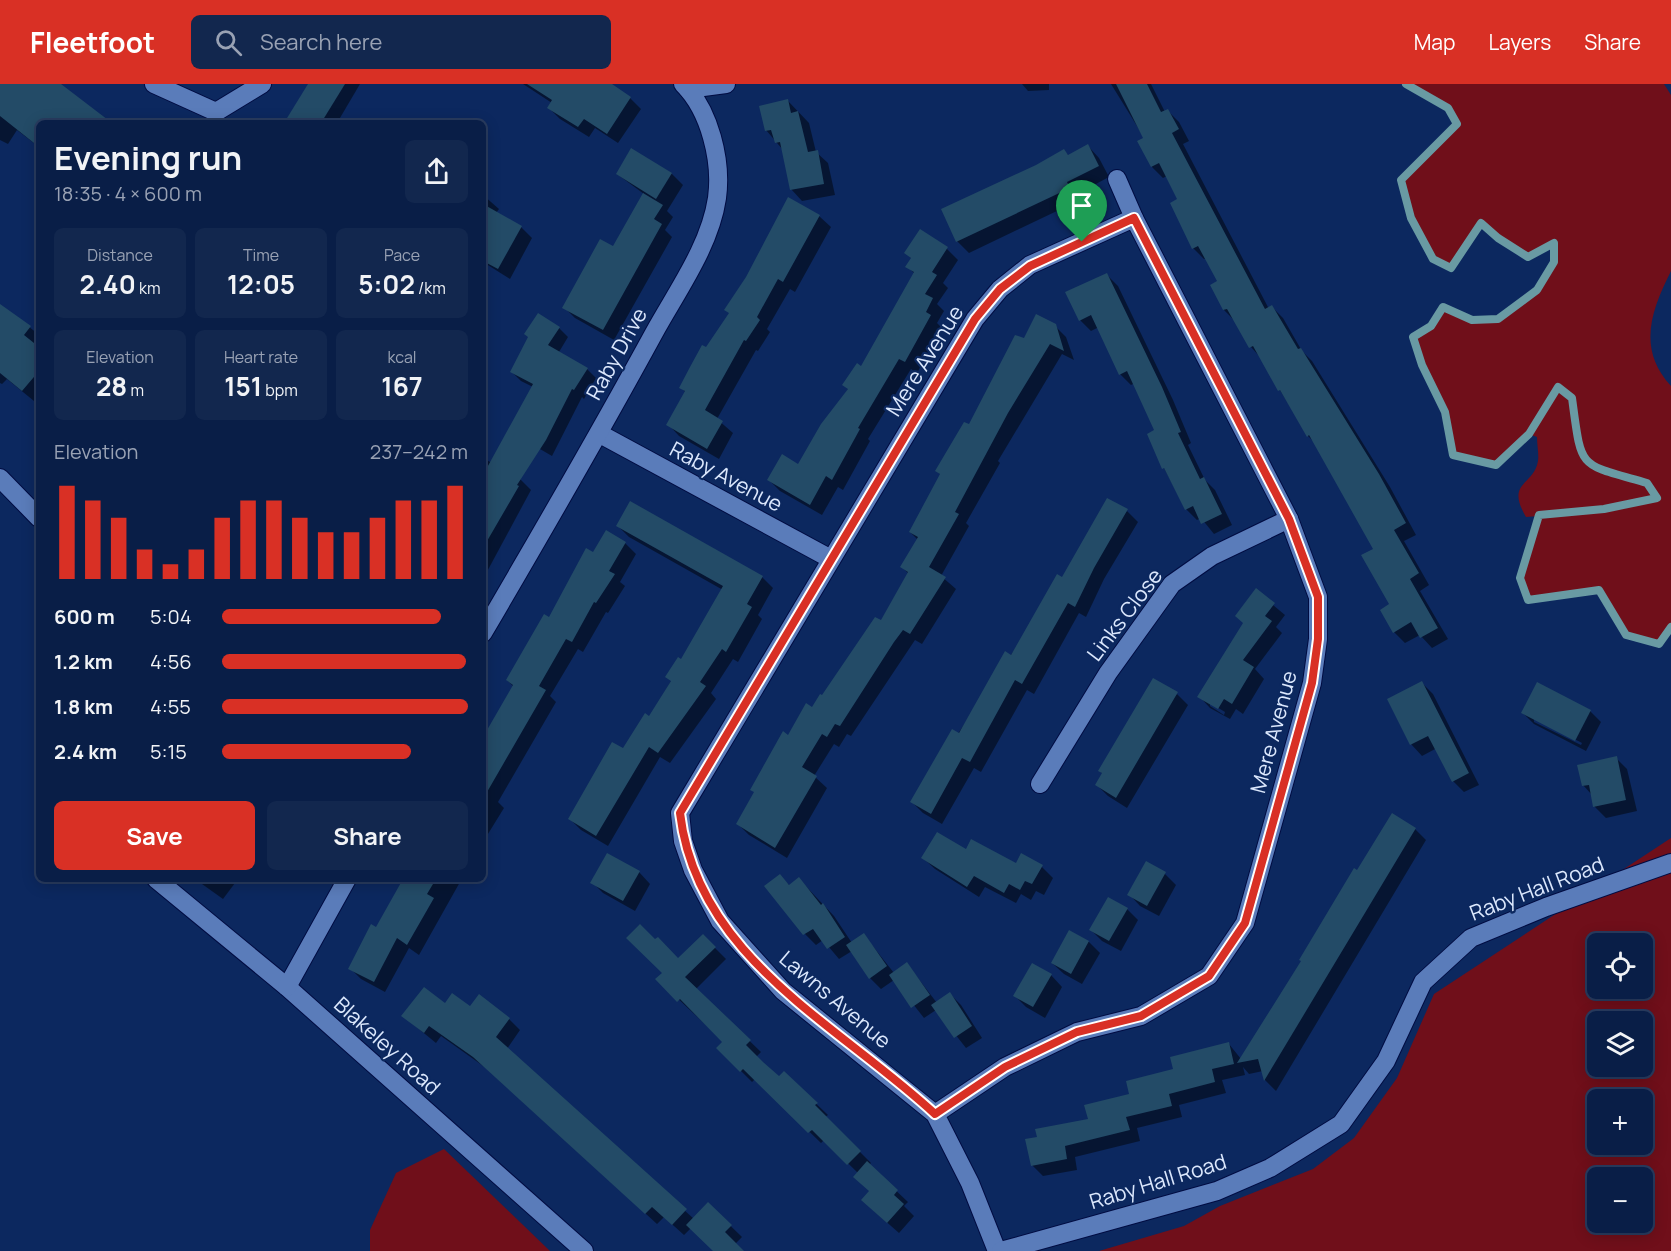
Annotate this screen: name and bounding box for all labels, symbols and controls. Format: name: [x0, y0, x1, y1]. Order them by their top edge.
search box: [191, 15, 611, 69]
text: Fleetfoot: [30, 23, 155, 61]
icon: search: [212, 26, 245, 59]
text: Search here: [260, 27, 382, 57]
text: Map: [1414, 28, 1455, 56]
text: Layers: [1488, 28, 1551, 56]
text: Share: [1584, 28, 1641, 56]
text: Evening run: [54, 135, 242, 180]
button: share: [405, 140, 468, 203]
text: 18:35 · 4 × 600 m: [54, 180, 202, 207]
pin: [1056, 180, 1107, 242]
icon: arrive: [1065, 189, 1098, 222]
text: Distance: [87, 244, 153, 266]
text: Time: [243, 244, 279, 266]
text: Pace: [384, 244, 420, 266]
text: 2.40: [79, 266, 136, 302]
text: 12:05: [227, 266, 295, 302]
text: 5:02: [358, 266, 415, 302]
text: km: [136, 277, 161, 299]
text: /km: [415, 277, 446, 299]
street label: Mere Avenue: [879, 300, 969, 421]
street label: Raby Drive: [579, 302, 653, 405]
text: Elevation: [86, 346, 154, 368]
text: Heart rate: [224, 346, 298, 368]
text: kcal: [387, 346, 417, 368]
text: 28: [96, 368, 127, 404]
text: 151: [224, 368, 262, 404]
text: 167: [381, 368, 423, 404]
text: m: [127, 379, 144, 401]
text: bpm: [262, 379, 298, 401]
street label: Raby Avenue: [665, 435, 788, 518]
text: Elevation: [54, 438, 138, 465]
text: 237–242 m: [370, 438, 468, 465]
street label: Links Close: [1080, 562, 1168, 666]
text: 600 m: [54, 603, 115, 630]
text: 5:04: [150, 603, 192, 630]
text: 1.2 km: [54, 648, 113, 675]
text: 4:56: [150, 648, 192, 675]
street label: Mere Avenue: [1243, 667, 1303, 796]
text: 1.8 km: [54, 693, 113, 720]
text: 4:55: [150, 693, 191, 720]
text: 2.4 km: [54, 738, 117, 765]
text: 5:15: [150, 738, 187, 765]
button: Save: [54, 801, 255, 870]
button: Share: [267, 801, 468, 870]
street label: Raby Hall Road: [1465, 850, 1608, 927]
map controls: [1587, 933, 1653, 1233]
button: locate: [1587, 933, 1653, 999]
street label: Lawns Avenue: [774, 944, 897, 1054]
street label: Blakeley Road: [329, 990, 447, 1100]
button: layers: [1587, 1011, 1653, 1077]
button: +: [1587, 1089, 1653, 1155]
street label: Raby Hall Road: [1086, 1147, 1230, 1215]
button: −: [1587, 1167, 1653, 1233]

